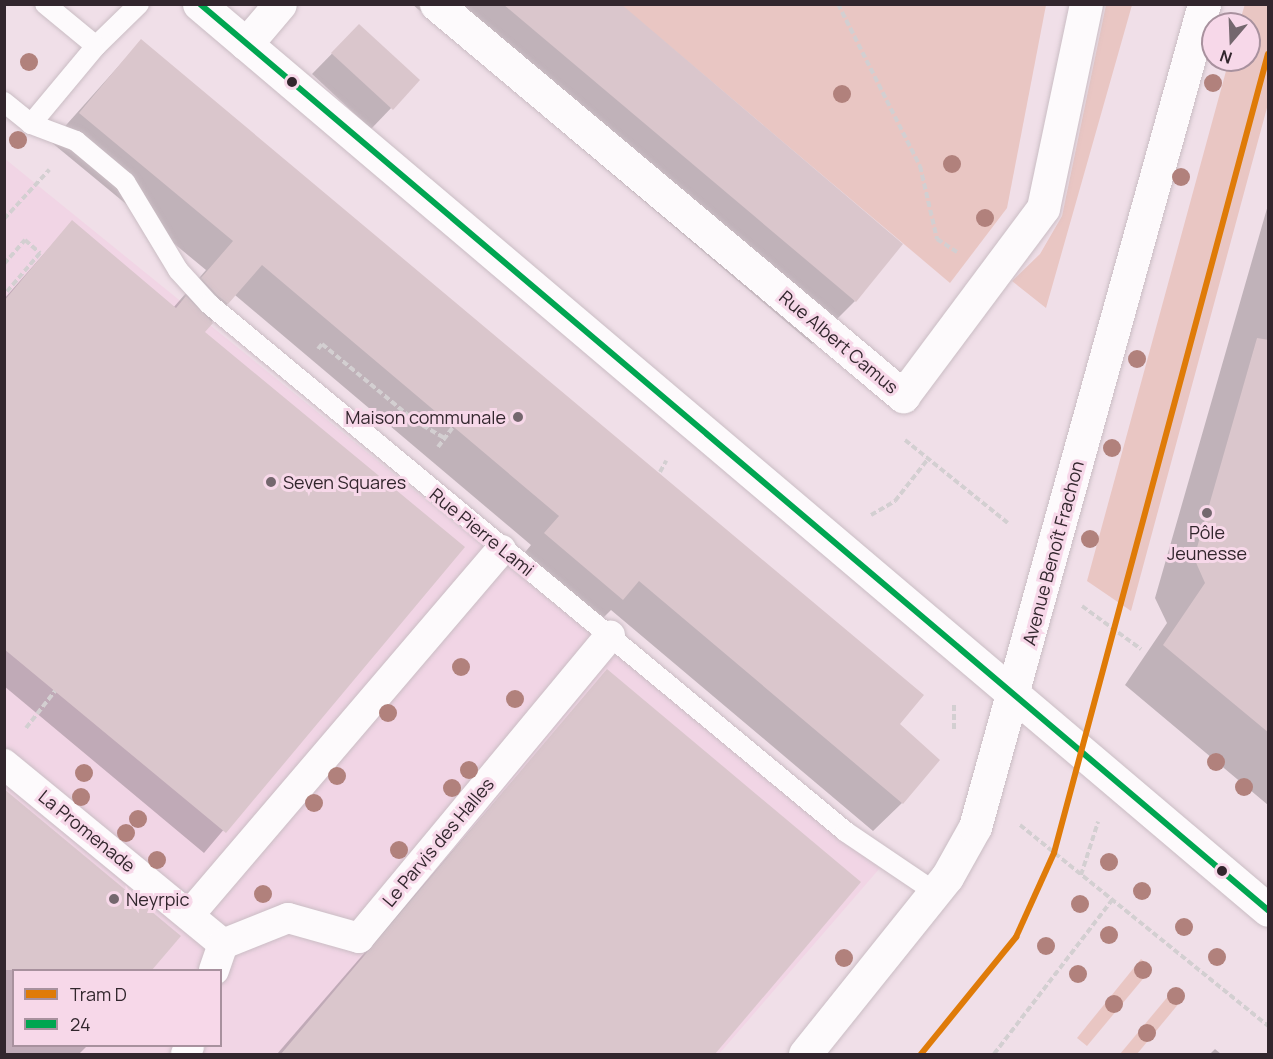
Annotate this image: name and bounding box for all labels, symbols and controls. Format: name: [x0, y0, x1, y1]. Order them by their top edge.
north arrow: [1201, 12, 1261, 72]
text: N: [1217, 45, 1235, 69]
unlabelled marker: [286, 76, 298, 88]
street label: Rue Albert Camus: [775, 286, 903, 398]
place label: Maison communale: [345, 406, 506, 428]
marker: Maison communale: [511, 410, 525, 424]
street label: Avenue Benoît Frachon: [1018, 458, 1088, 648]
place label: Seven Squares: [283, 471, 406, 493]
marker: Seven Squares: [264, 475, 278, 489]
street label: Rue Pierre Lami: [426, 484, 538, 580]
marker: Pôle Jeunesse: [1200, 506, 1214, 520]
place label: Pôle Jeunesse: [1167, 522, 1247, 564]
street label: Le Parvis des Halles: [378, 773, 498, 911]
street label: La Promenade: [34, 785, 140, 877]
unlabelled marker: [1216, 865, 1228, 877]
place label: Neyrpic: [126, 888, 189, 910]
marker: Neyrpic: [107, 892, 121, 906]
legend: [12, 969, 222, 1047]
text: Tram D: [70, 982, 127, 1006]
text: 24: [70, 1012, 91, 1036]

